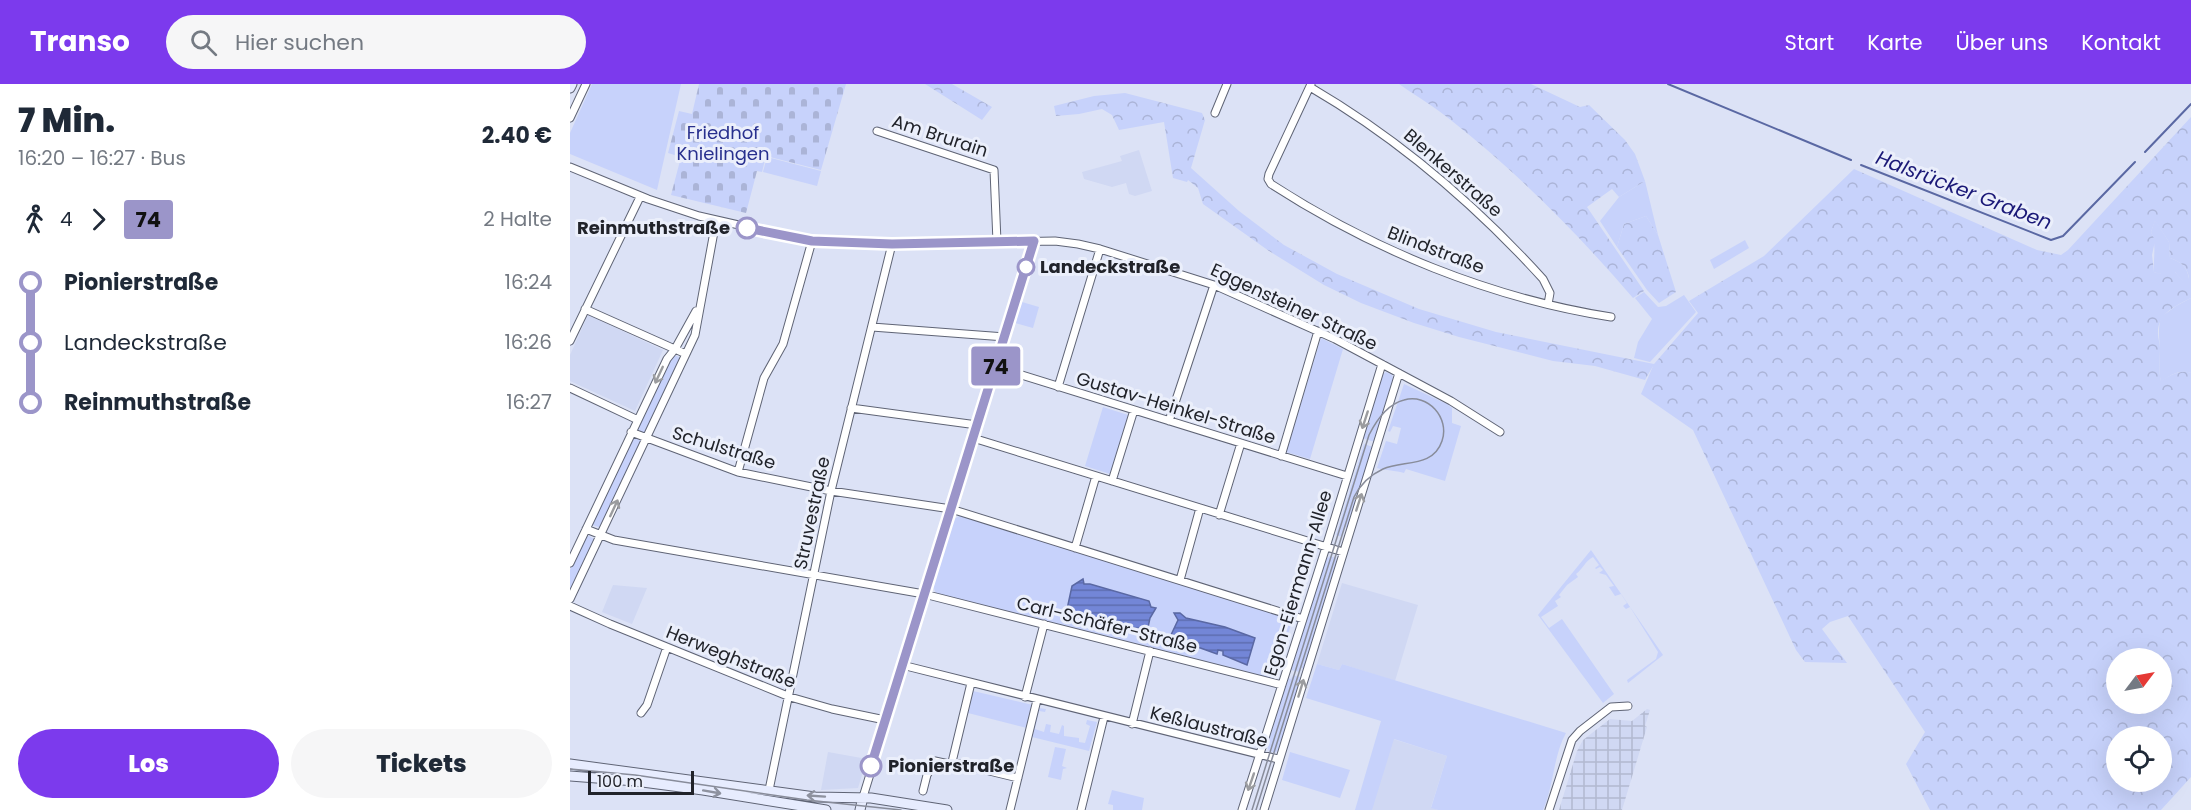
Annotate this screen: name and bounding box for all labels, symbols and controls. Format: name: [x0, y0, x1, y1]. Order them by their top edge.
search box: [166, 15, 586, 69]
text: Transo: [30, 22, 130, 61]
icon: search: [187, 26, 220, 59]
text: Hier suchen: [235, 27, 364, 58]
text: Start: [1785, 28, 1834, 57]
text: Karte: [1867, 28, 1923, 57]
text: Über uns: [1956, 28, 2048, 57]
text: Kontakt: [2081, 28, 2161, 57]
text: 7 Min.: [18, 97, 115, 144]
street label: Am Brurain: [889, 108, 991, 163]
text: 2.40 €: [482, 120, 552, 151]
park label: Friedhof Knielingen: [676, 120, 770, 166]
street label: Blenkerstraße: [1399, 123, 1508, 223]
text: 16:20 – 16:27 · Bus: [18, 144, 186, 172]
water label: Halsrücker Graben: [1872, 144, 2056, 236]
icon: walk: [18, 203, 51, 236]
icon: forward: [82, 203, 115, 236]
text: 4: [60, 205, 73, 233]
text: 74: [136, 205, 161, 234]
text: 2 Halte: [483, 205, 552, 233]
place label: Reinmuthstraße: [577, 215, 730, 240]
marker: Reinmuthstraße: [736, 217, 758, 239]
street label: Blindstraße: [1384, 220, 1488, 279]
place label: Landeckstraße: [1040, 254, 1180, 279]
street label: Eggensteiner Straße: [1207, 257, 1382, 356]
marker: Landeckstraße: [1017, 258, 1035, 276]
text: Pionierstraße: [64, 267, 218, 298]
text: 16:24: [505, 268, 552, 296]
text: Landeckstraße: [64, 327, 227, 358]
text: 16:26: [504, 328, 552, 356]
line badge: 74: [969, 346, 1023, 386]
text: 74: [983, 352, 1009, 381]
one-way arrow: [653, 365, 665, 383]
street label: Gustav-Heinkel-Straße: [1073, 365, 1279, 450]
text: Reinmuthstraße: [64, 387, 251, 418]
text: 16:27: [506, 388, 552, 416]
one-way arrow: [1359, 410, 1370, 429]
street label: Schulstraße: [669, 420, 779, 475]
street label: Struvestraße: [787, 454, 836, 572]
street label: Egon-Eiermann-Allee: [1257, 487, 1338, 679]
one-way arrow: [1354, 493, 1365, 512]
one-way arrow: [609, 500, 620, 518]
street label: Carl-Schäfer-Straße: [1014, 590, 1200, 659]
street label: Herweghstraße: [662, 619, 800, 694]
north arrow: [2106, 648, 2172, 714]
map controls: [2106, 648, 2172, 792]
one-way arrow: [1296, 679, 1307, 698]
street label: Keßlaustraße: [1148, 700, 1271, 753]
button: locate: [2106, 726, 2172, 792]
button: Los: [18, 729, 279, 798]
button: Tickets: [291, 729, 552, 798]
place label: Pionierstraße: [888, 753, 1014, 778]
marker: Pionierstraße: [860, 755, 882, 777]
scale bar: [588, 768, 694, 796]
text: 100 m: [597, 770, 643, 793]
one-way arrow: [1244, 772, 1255, 791]
one-way arrow: [701, 786, 721, 797]
one-way arrow: [806, 790, 826, 801]

